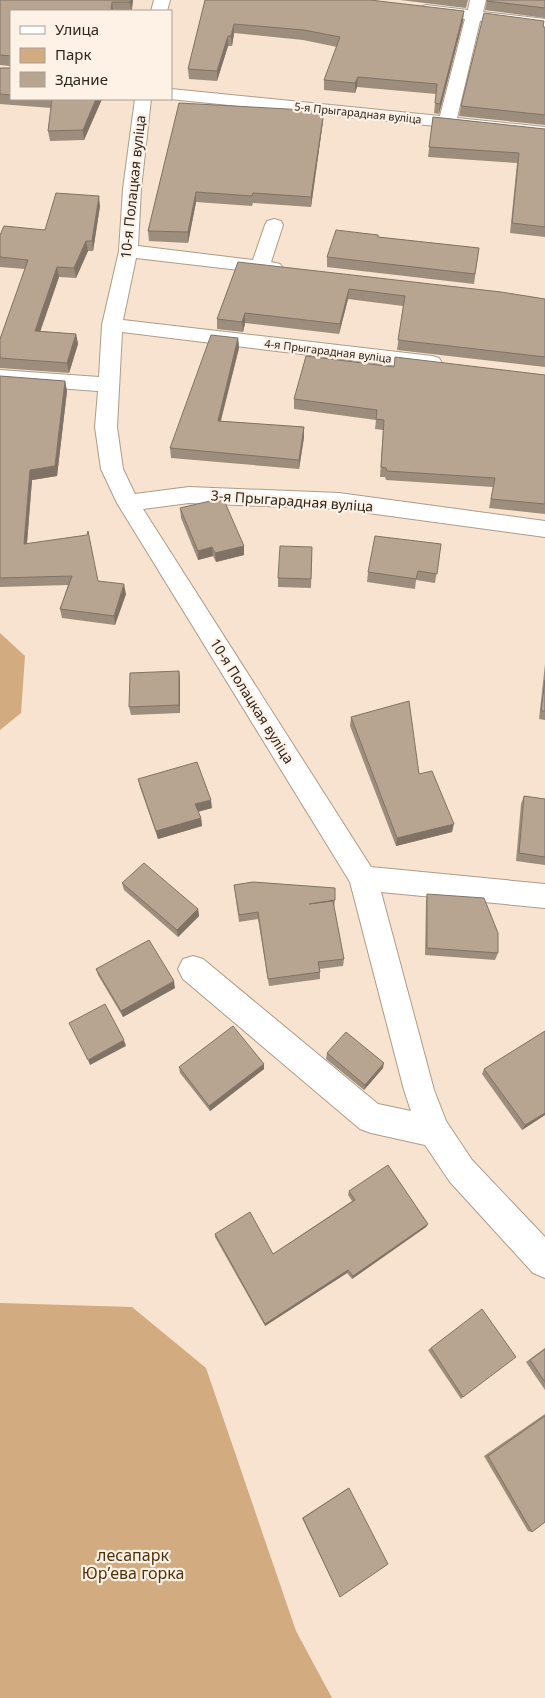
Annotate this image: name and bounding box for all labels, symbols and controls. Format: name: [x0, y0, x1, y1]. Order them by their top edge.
legend: [10, 10, 172, 100]
text: Улица: [55, 19, 99, 39]
text: Парк: [55, 44, 91, 64]
text: Здание: [55, 69, 108, 89]
street label: 5-я Прыгарадная вуліца: [294, 98, 422, 127]
street label: 10-я Полацкая вуліца: [116, 114, 149, 260]
street label: 4-я Прыгарадная вуліца: [264, 335, 392, 366]
street label: 3-я Прыгарадная вуліца: [210, 485, 374, 516]
street label: 10-я Полацкая вуліца: [206, 634, 299, 767]
park label: лесапарк Юрʼева горка: [82, 1544, 184, 1584]

